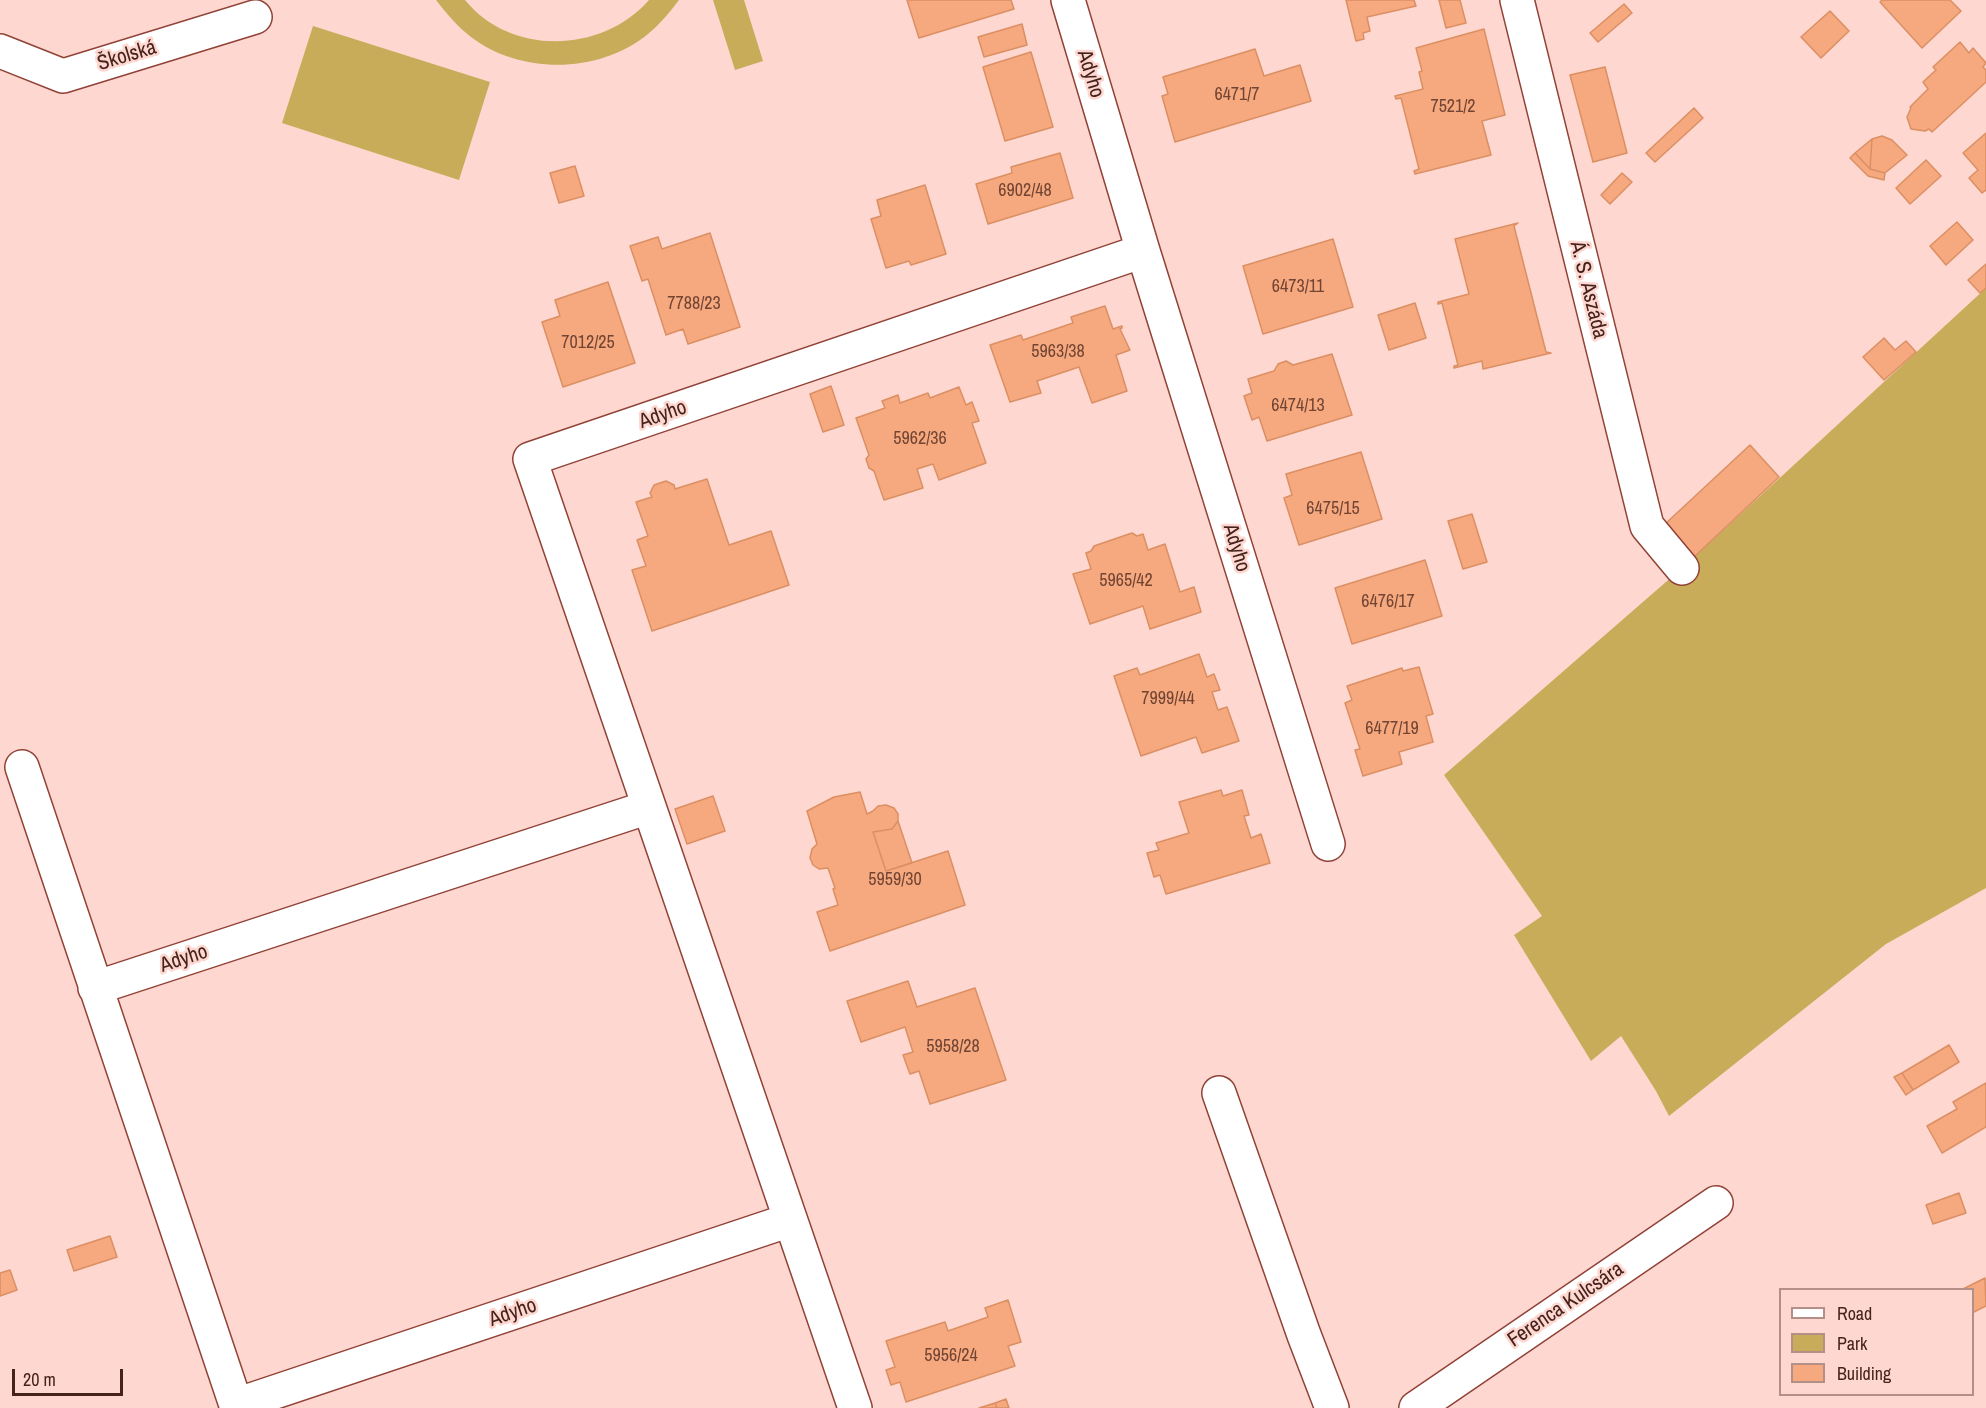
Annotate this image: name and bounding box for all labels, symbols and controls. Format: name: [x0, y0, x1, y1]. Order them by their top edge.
street label: Školská: [94, 35, 160, 77]
street label: Adyho: [1071, 47, 1109, 101]
house number: 6471/7: [1214, 84, 1260, 106]
house number: 7521/2: [1430, 96, 1476, 118]
house number: 6902/48: [998, 180, 1052, 202]
street label: Á. S. Aszáda: [1564, 239, 1612, 341]
house number: 6473/11: [1272, 276, 1324, 298]
house number: 7788/23: [667, 293, 721, 315]
house number: 7012/25: [561, 332, 615, 354]
house number: 5963/38: [1031, 341, 1085, 363]
street label: Adyho: [636, 395, 690, 435]
house number: 6474/13: [1271, 395, 1325, 417]
house number: 5962/36: [893, 428, 947, 450]
house number: 6475/15: [1306, 498, 1360, 520]
street label: Adyho: [1217, 521, 1255, 575]
house number: 5965/42: [1099, 570, 1153, 592]
house number: 6476/17: [1361, 591, 1415, 613]
house number: 7999/44: [1141, 688, 1195, 710]
house number: 6477/19: [1365, 718, 1419, 740]
house number: 5959/30: [868, 869, 922, 891]
street label: Adyho: [157, 939, 211, 979]
house number: 5958/28: [926, 1036, 980, 1058]
street label: Ferenca Kulcsára: [1503, 1257, 1629, 1353]
legend: [1779, 1288, 1974, 1396]
street label: Adyho: [486, 1293, 540, 1333]
text: Road: [1837, 1301, 1872, 1326]
text: Park: [1837, 1331, 1867, 1356]
house number: 5956/24: [924, 1345, 978, 1367]
scale bar: [15, 1357, 126, 1395]
text: Building: [1837, 1361, 1891, 1386]
text: 20 m: [23, 1367, 56, 1392]

